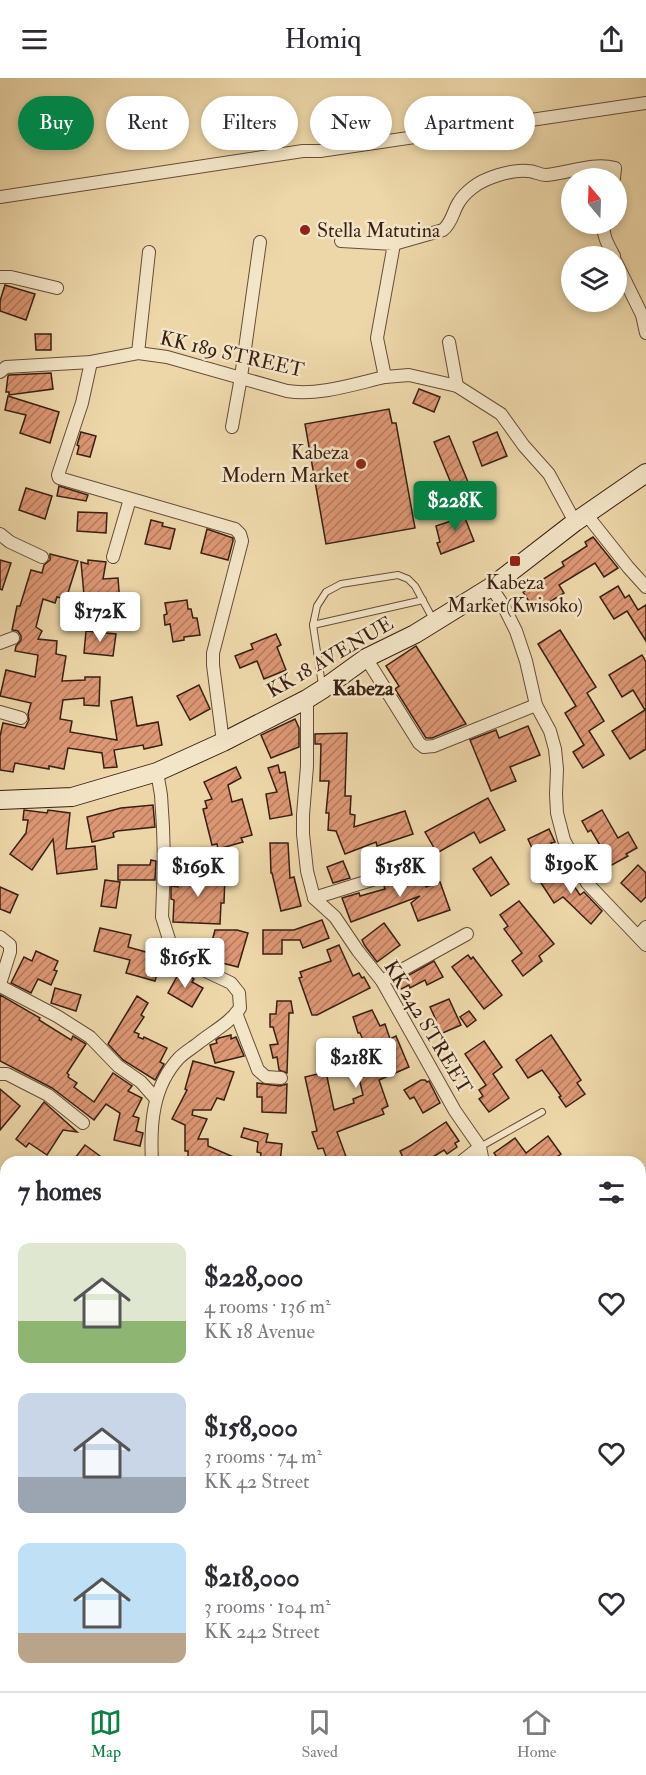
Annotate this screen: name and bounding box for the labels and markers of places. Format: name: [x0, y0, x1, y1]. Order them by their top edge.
place label: Stella Matutina: [317, 218, 441, 243]
marker: Stella Matutina: [298, 223, 312, 237]
place label: Kabeza Modern Market: [221, 440, 350, 488]
marker: Kabeza Modern Market: [354, 457, 368, 471]
pin: $228K: [413, 481, 497, 532]
marker: Kabeza Market(Kwisoko): [508, 554, 522, 568]
place label: Kabeza Market(Kwisoko): [447, 570, 583, 618]
pin: $172K: [58, 592, 142, 643]
pin: $190K: [529, 844, 613, 895]
pin: $169K: [156, 847, 240, 898]
pin: $158K: [358, 847, 442, 898]
pin: $165K: [143, 938, 227, 989]
pin: $218K: [314, 1038, 398, 1089]

